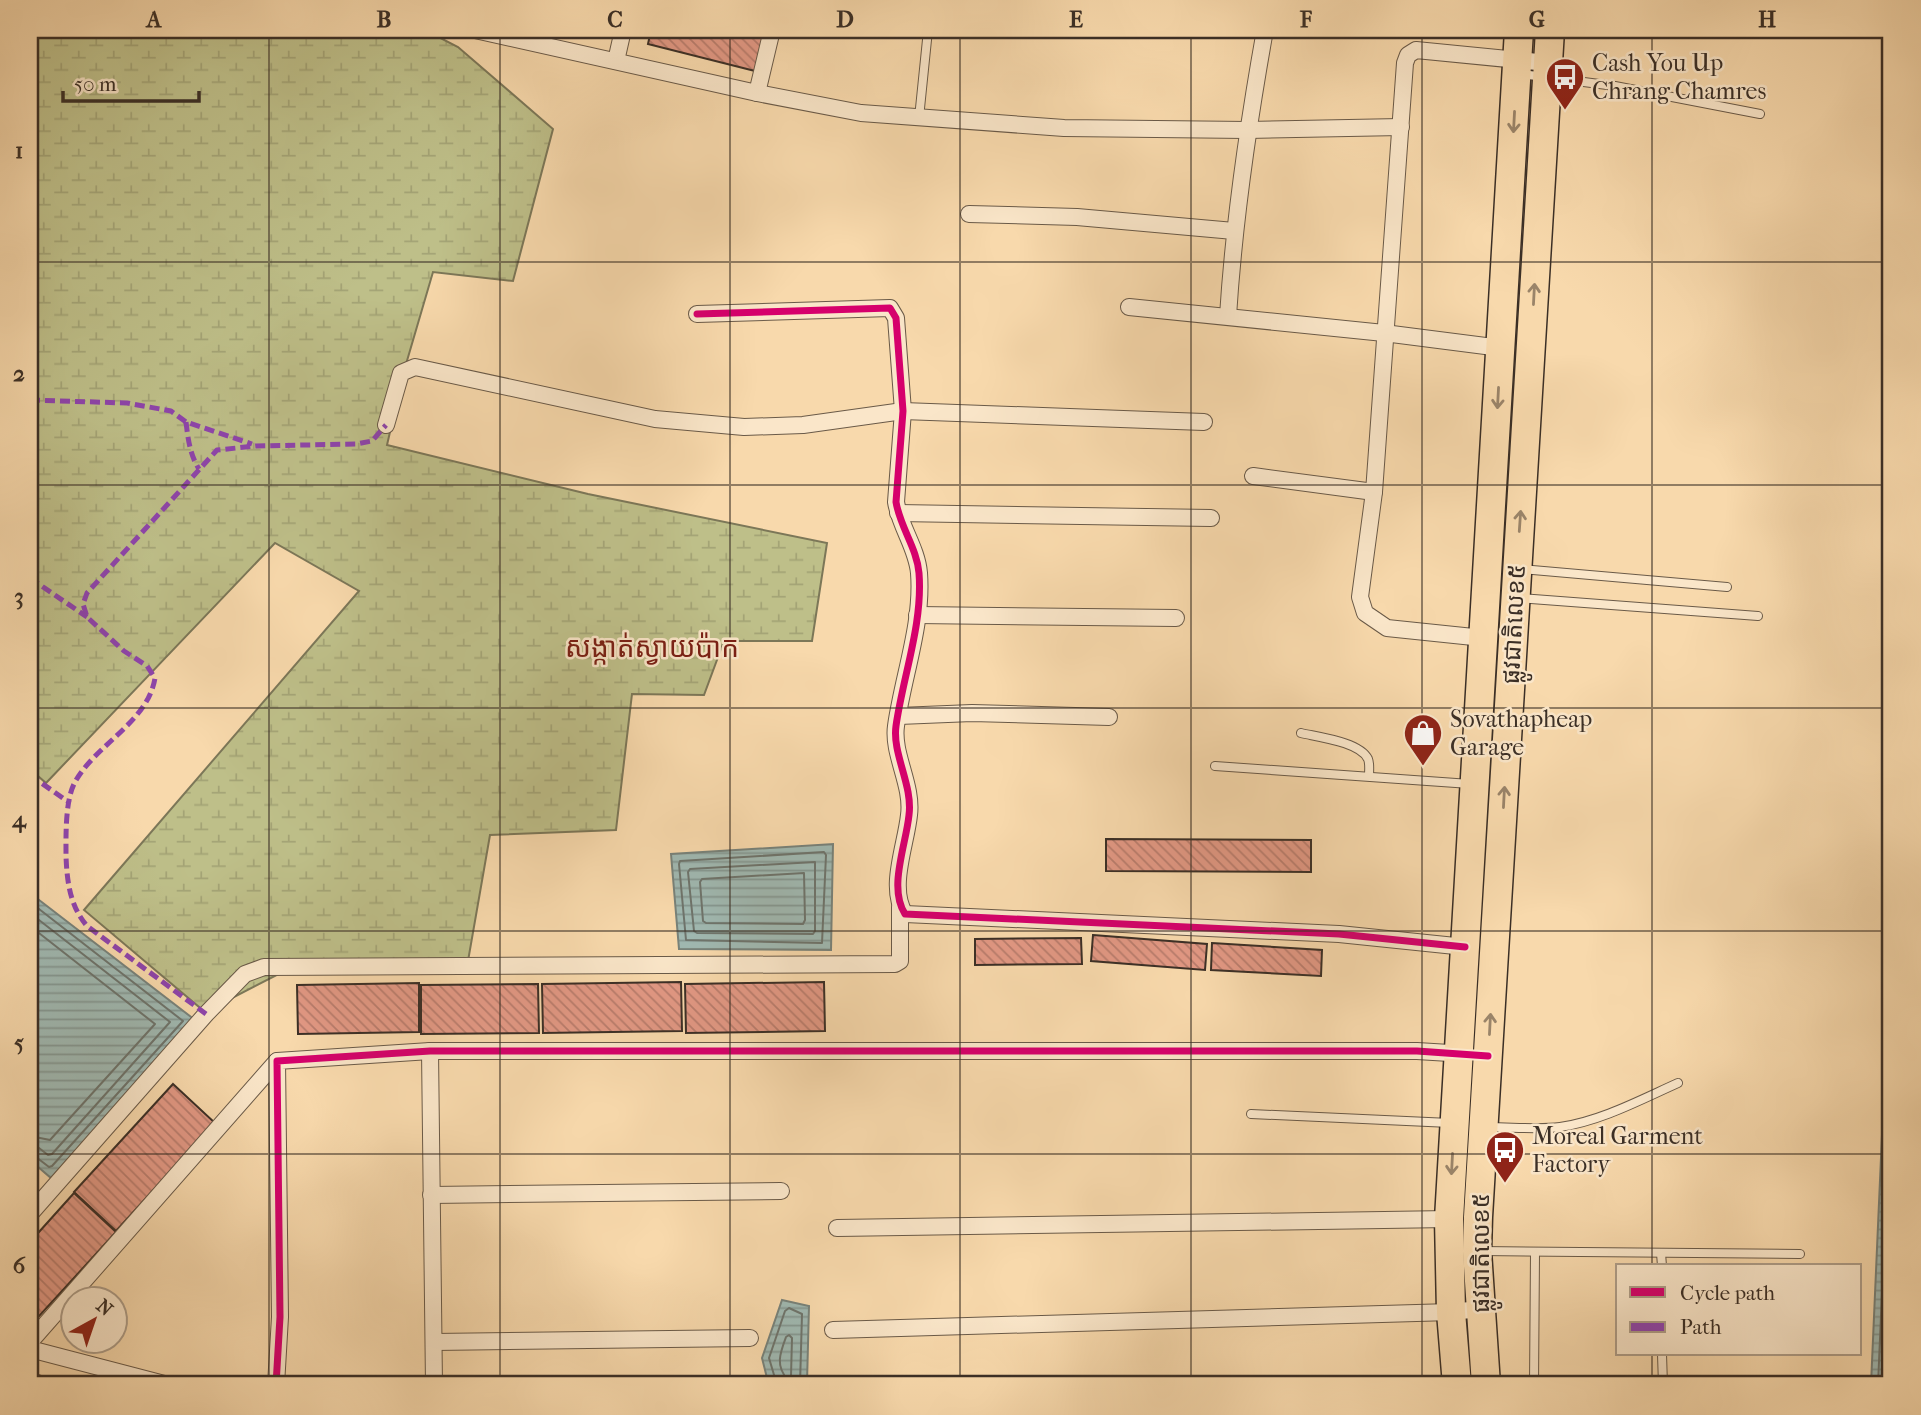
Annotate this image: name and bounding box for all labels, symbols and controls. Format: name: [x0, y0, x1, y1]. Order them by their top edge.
text: A: [145, 6, 163, 33]
text: B: [377, 6, 392, 33]
text: C: [607, 6, 623, 33]
text: D: [836, 6, 854, 33]
text: E: [1069, 6, 1083, 33]
text: F: [1299, 6, 1313, 33]
text: G: [1529, 6, 1545, 33]
text: H: [1758, 6, 1776, 33]
place label: Cash You Up Chrang Chamres: [1592, 49, 1766, 105]
bus stop icon: Cash You Up Chrang Chamres: [1544, 56, 1586, 111]
scale bar: [63, 60, 200, 104]
text: 50 m: [74, 72, 117, 96]
one-way arrow: [1507, 111, 1520, 133]
text: 1: [15, 137, 23, 164]
one-way arrow: [1528, 282, 1541, 305]
text: 2: [13, 360, 25, 387]
one-way arrow: [1491, 387, 1504, 410]
one-way arrow: [1514, 509, 1527, 532]
street label: ផ្លូវជាតិលេខ៥: [1497, 563, 1539, 685]
text: 3: [14, 583, 24, 610]
district label: សង្កាត់ស្វាយប៉ាក: [565, 631, 739, 665]
place label: Sovathapheap Garage: [1450, 705, 1592, 761]
shop icon: Sovathapheap Garage: [1402, 712, 1444, 767]
one-way arrow: [1498, 786, 1511, 808]
text: 4: [11, 806, 27, 833]
one-way arrow: [1484, 1013, 1497, 1035]
text: 5: [14, 1029, 24, 1056]
place label: Moreal Garment Factory: [1532, 1122, 1703, 1178]
bus stop icon: Moreal Garment Factory: [1484, 1129, 1526, 1184]
one-way arrow: [1446, 1152, 1459, 1175]
street label: ផ្លូវជាតិលេខ៥: [1467, 1193, 1503, 1313]
text: 6: [13, 1252, 26, 1279]
legend: [1616, 1264, 1862, 1356]
text: Cycle path: [1680, 1281, 1775, 1305]
north arrow: [60, 1286, 130, 1356]
text: N: [92, 1295, 117, 1321]
text: Path: [1680, 1315, 1722, 1339]

